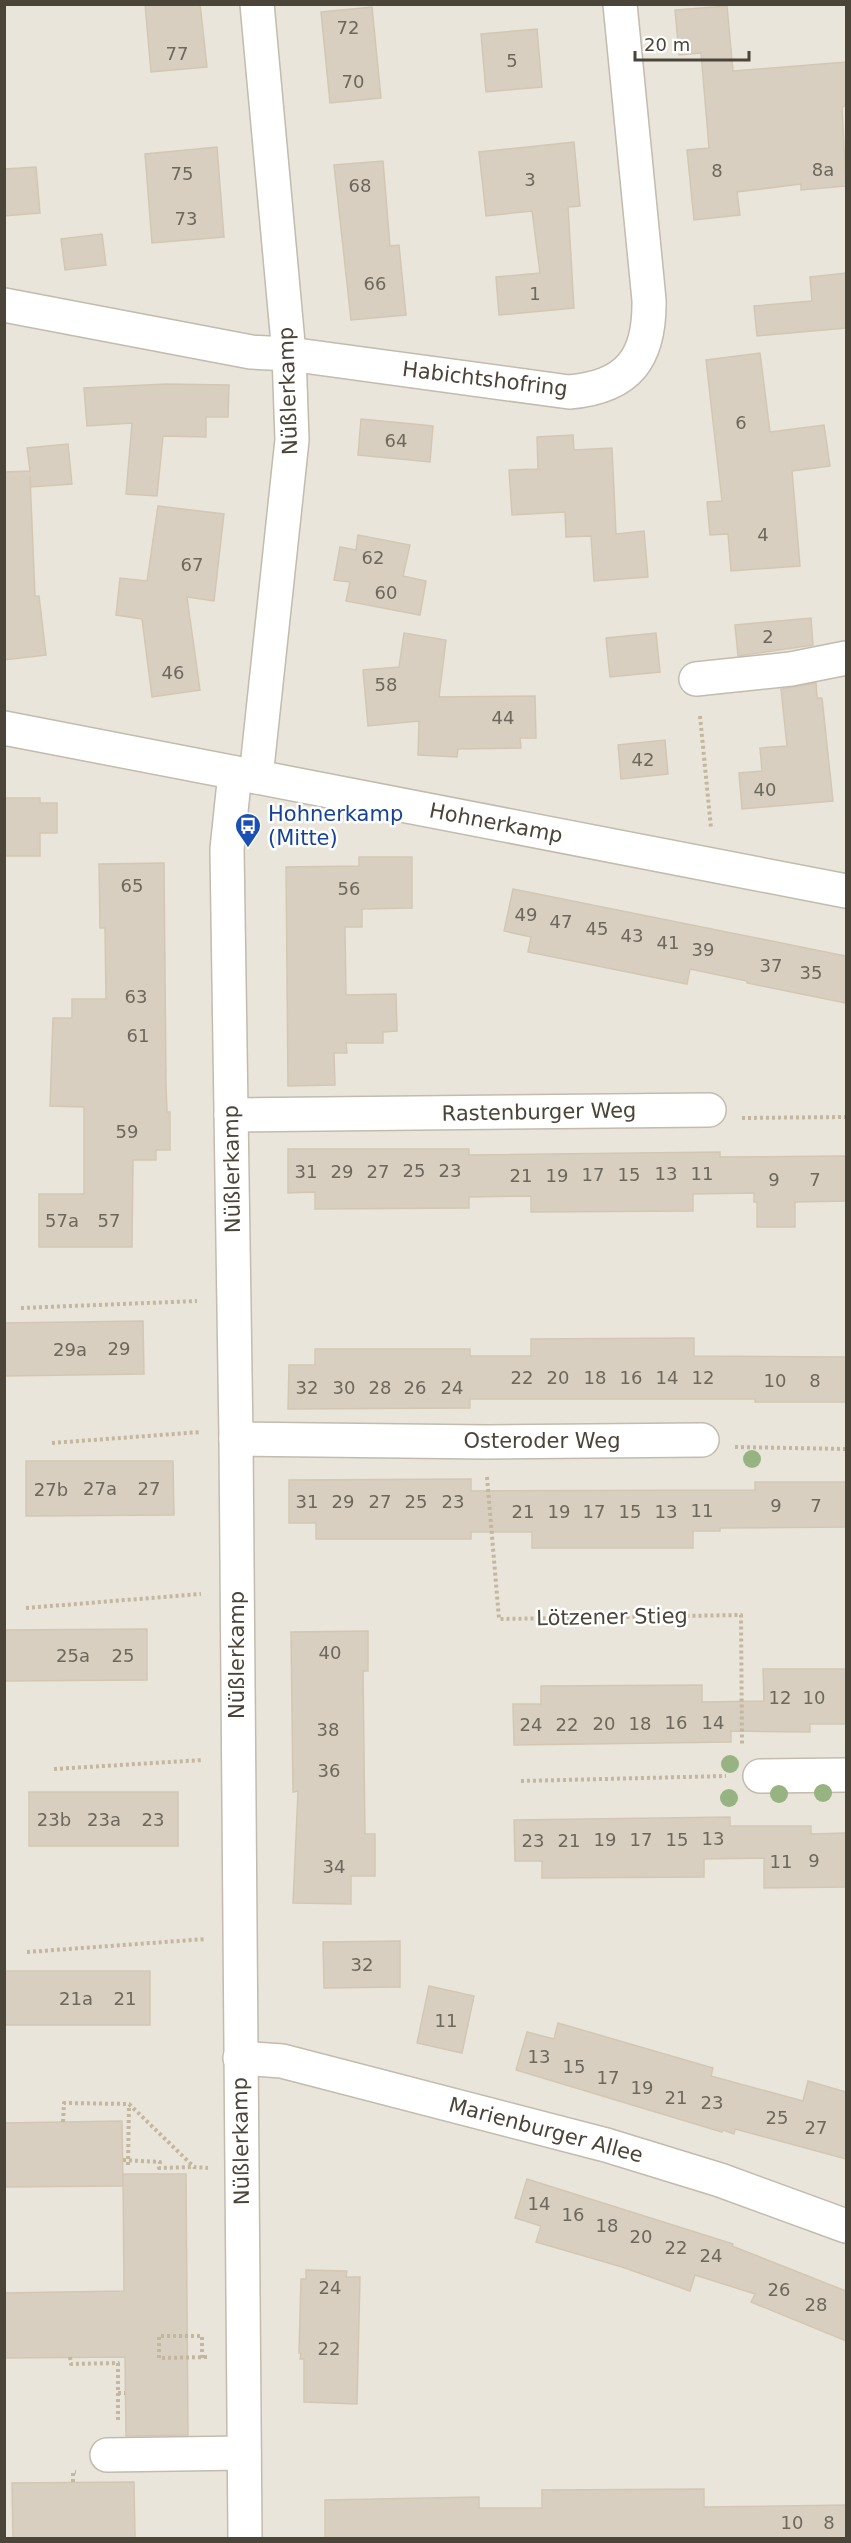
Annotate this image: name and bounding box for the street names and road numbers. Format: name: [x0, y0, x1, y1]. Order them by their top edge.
street label: Nüßlerkamp: [274, 327, 302, 455]
street label: Habichtshofring: [401, 357, 569, 401]
street label: Hohnerkamp: [427, 798, 565, 848]
street label: Rastenburger Weg: [441, 1098, 637, 1126]
street label: Nüßlerkamp: [219, 1105, 245, 1233]
street label: Osteroder Weg: [464, 1429, 621, 1453]
street label: Nüßlerkamp: [225, 1591, 249, 1719]
street label: Lötzener Stieg: [536, 1604, 688, 1630]
street label: Nüßlerkamp: [228, 2077, 254, 2205]
street label: Marienburger Allee: [446, 2093, 646, 2167]

